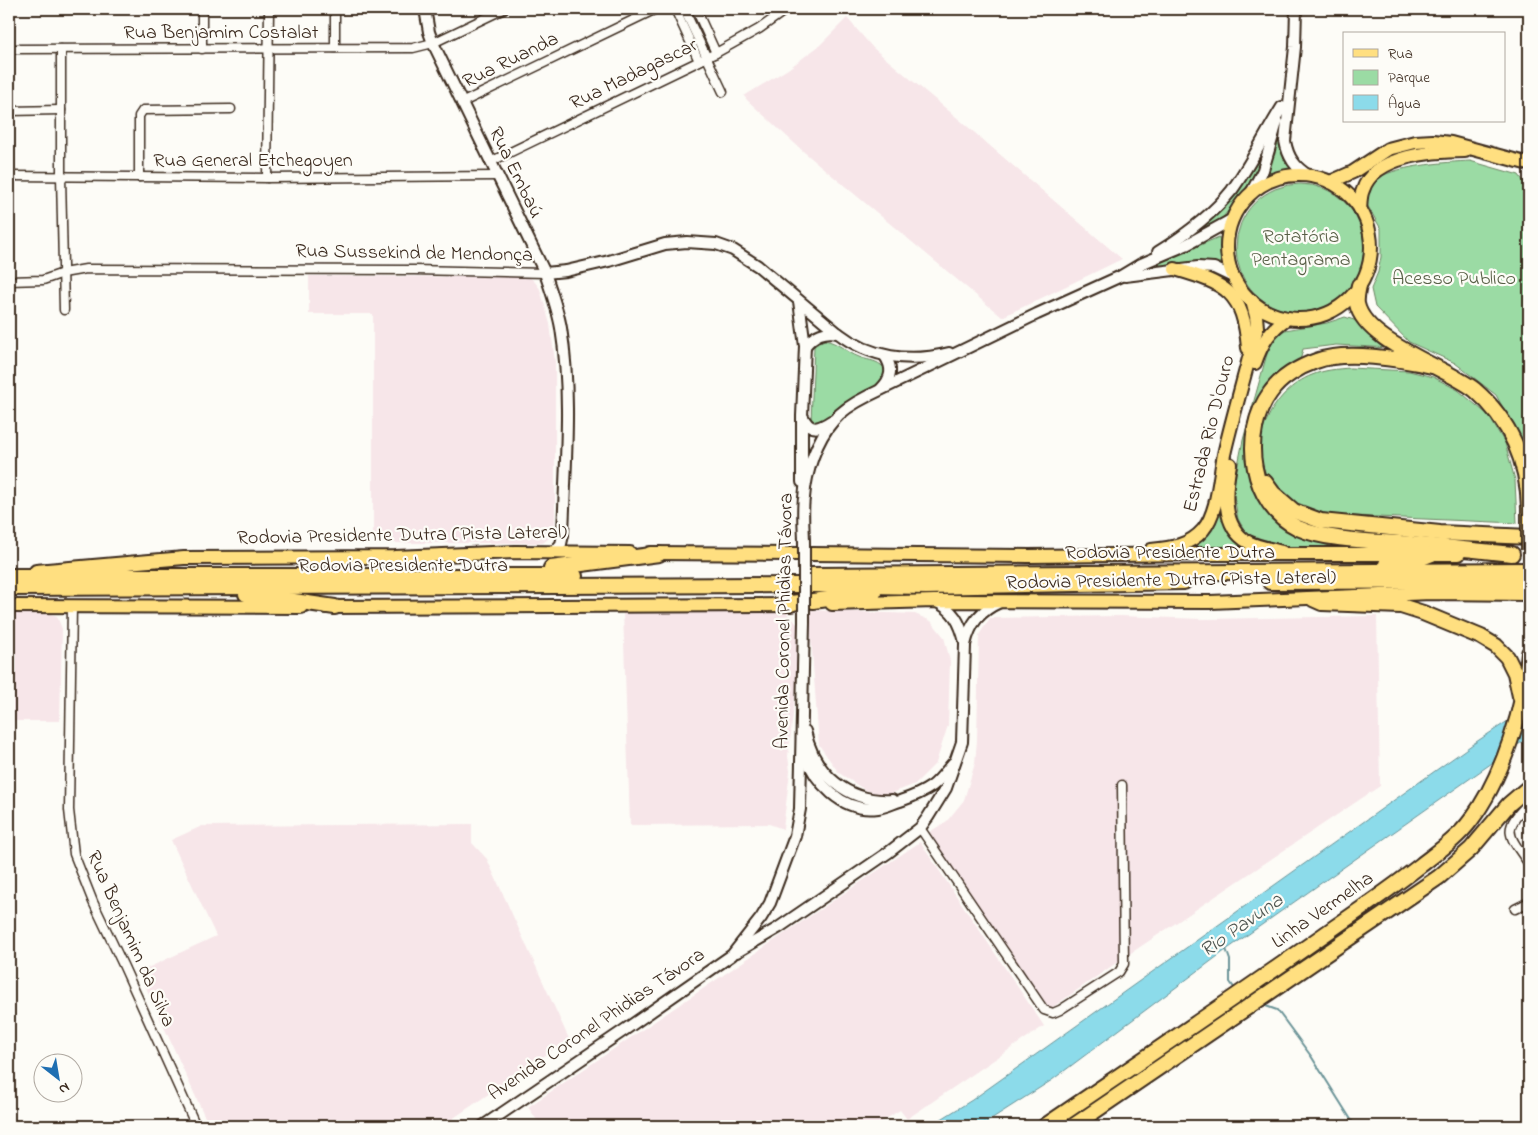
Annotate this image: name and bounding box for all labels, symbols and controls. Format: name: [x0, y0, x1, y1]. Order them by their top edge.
street label: Rua Benjamim Costalat: [124, 19, 319, 48]
street label: Rua Ruanda: [458, 25, 564, 97]
street label: Rua Madagascar: [565, 31, 704, 119]
legend: [1343, 32, 1506, 122]
text: Rua: [1388, 43, 1413, 65]
text: Parque: [1388, 67, 1430, 89]
text: Água: [1388, 93, 1421, 116]
street label: Rua Embaú: [480, 122, 550, 224]
street label: Rua General Etchegoyen: [153, 147, 353, 177]
park label: Rotatória Pentagrama: [1251, 223, 1351, 276]
street label: Rua Sussekind de Mendonça: [295, 237, 533, 271]
park label: Acesso Publico: [1392, 265, 1516, 294]
street label: Estrada Rio D'Ouro: [1176, 352, 1244, 516]
street label: Avenida Coronel Phidias Távora: [768, 493, 802, 749]
street label: Rodovia Presidente Dutra (Pista Lateral): [237, 519, 568, 553]
street label: Rodovia Presidente Dutra: [1065, 539, 1275, 568]
street label: Rodovia Presidente Dutra: [298, 552, 508, 581]
street label: Rodovia Presidente Dutra (Pista Lateral): [1006, 564, 1337, 598]
street label: Rua Benjamim da Silva: [78, 846, 182, 1032]
street label: Linha Vermelha: [1266, 865, 1380, 957]
water label: Rio Pavuna: [1194, 886, 1290, 966]
street label: Avenida Coronel Phidias Távora: [483, 941, 711, 1109]
north arrow: [32, 1052, 82, 1102]
text: N: [54, 1076, 73, 1099]

